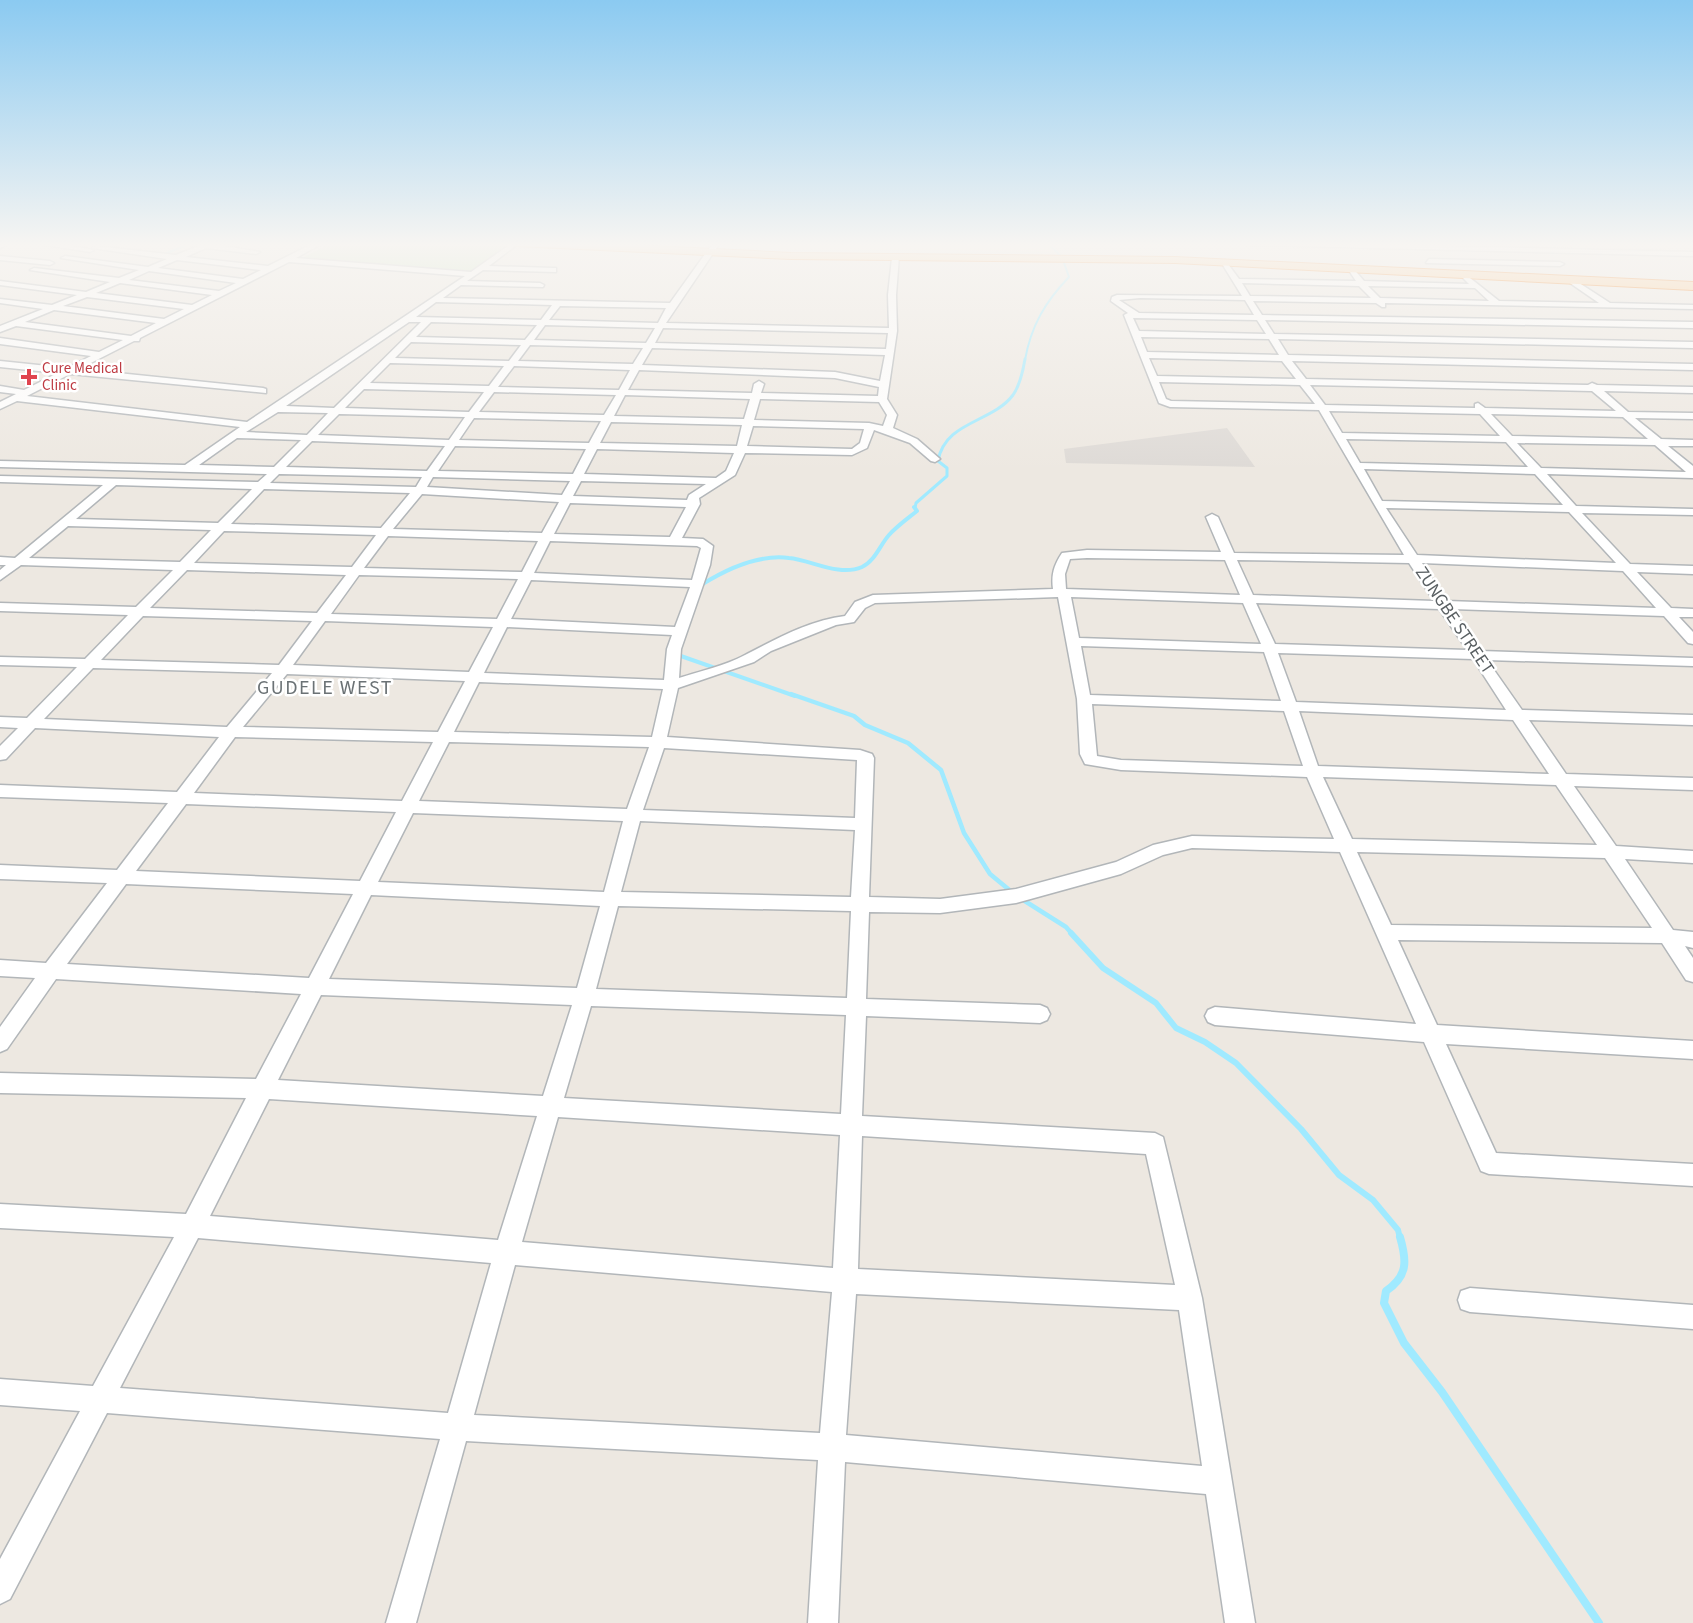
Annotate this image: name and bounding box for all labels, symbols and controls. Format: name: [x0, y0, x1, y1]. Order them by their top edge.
place label: Cure Medical Clinic: [42, 358, 123, 396]
marker: Cure Medical Clinic: [20, 368, 38, 386]
street label: ZUNGBE STREET: [1409, 561, 1500, 680]
district label: GUDELE WEST: [257, 674, 393, 702]

